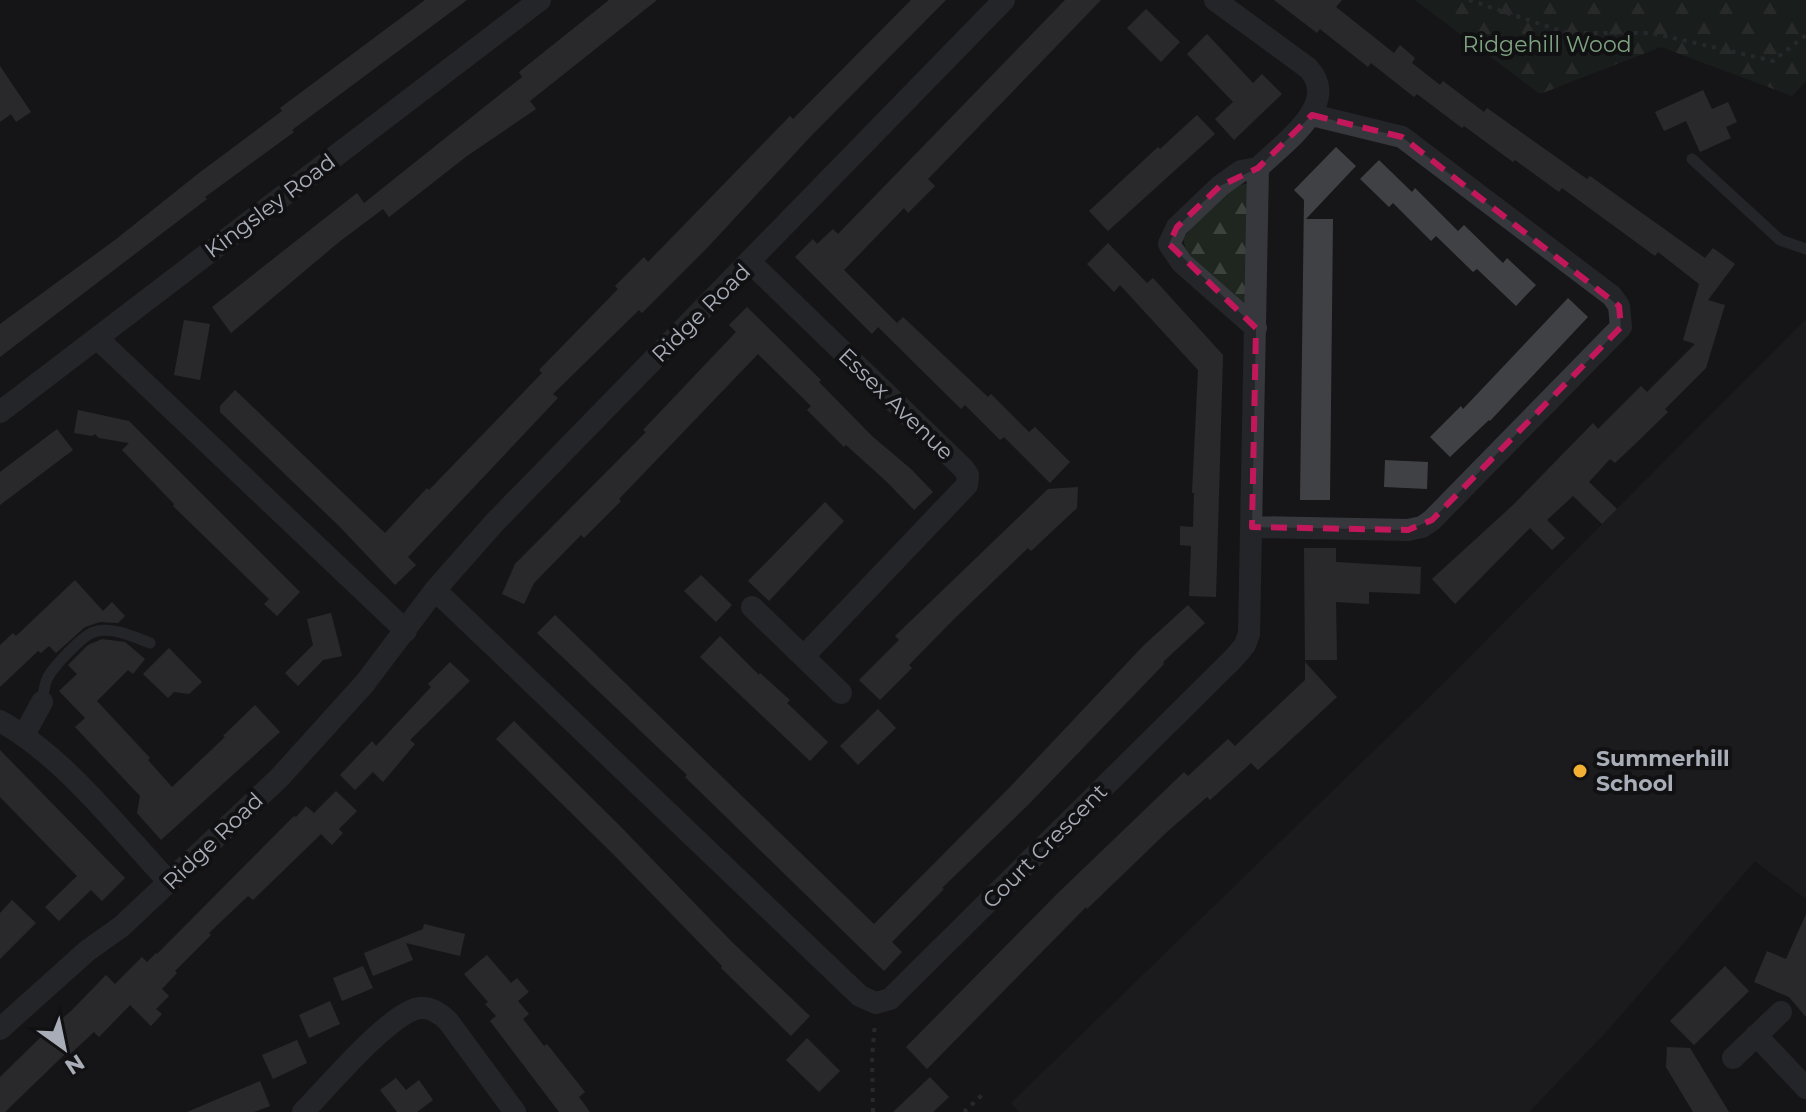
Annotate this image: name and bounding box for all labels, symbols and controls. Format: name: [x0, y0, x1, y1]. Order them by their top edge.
park label: Ridgehill Wood: [1462, 31, 1632, 58]
street label: Kingsley Road: [199, 148, 341, 264]
street label: Ridge Road: [646, 258, 756, 368]
street label: Essex Avenue: [833, 342, 959, 466]
place label: Summerhill School: [1596, 745, 1730, 797]
marker: Summerhill School: [1571, 762, 1589, 780]
street label: Court Crescent: [977, 778, 1113, 914]
street label: Ridge Road: [157, 787, 269, 895]
north arrow: [24, 1008, 104, 1088]
text: N: [60, 1048, 89, 1081]

